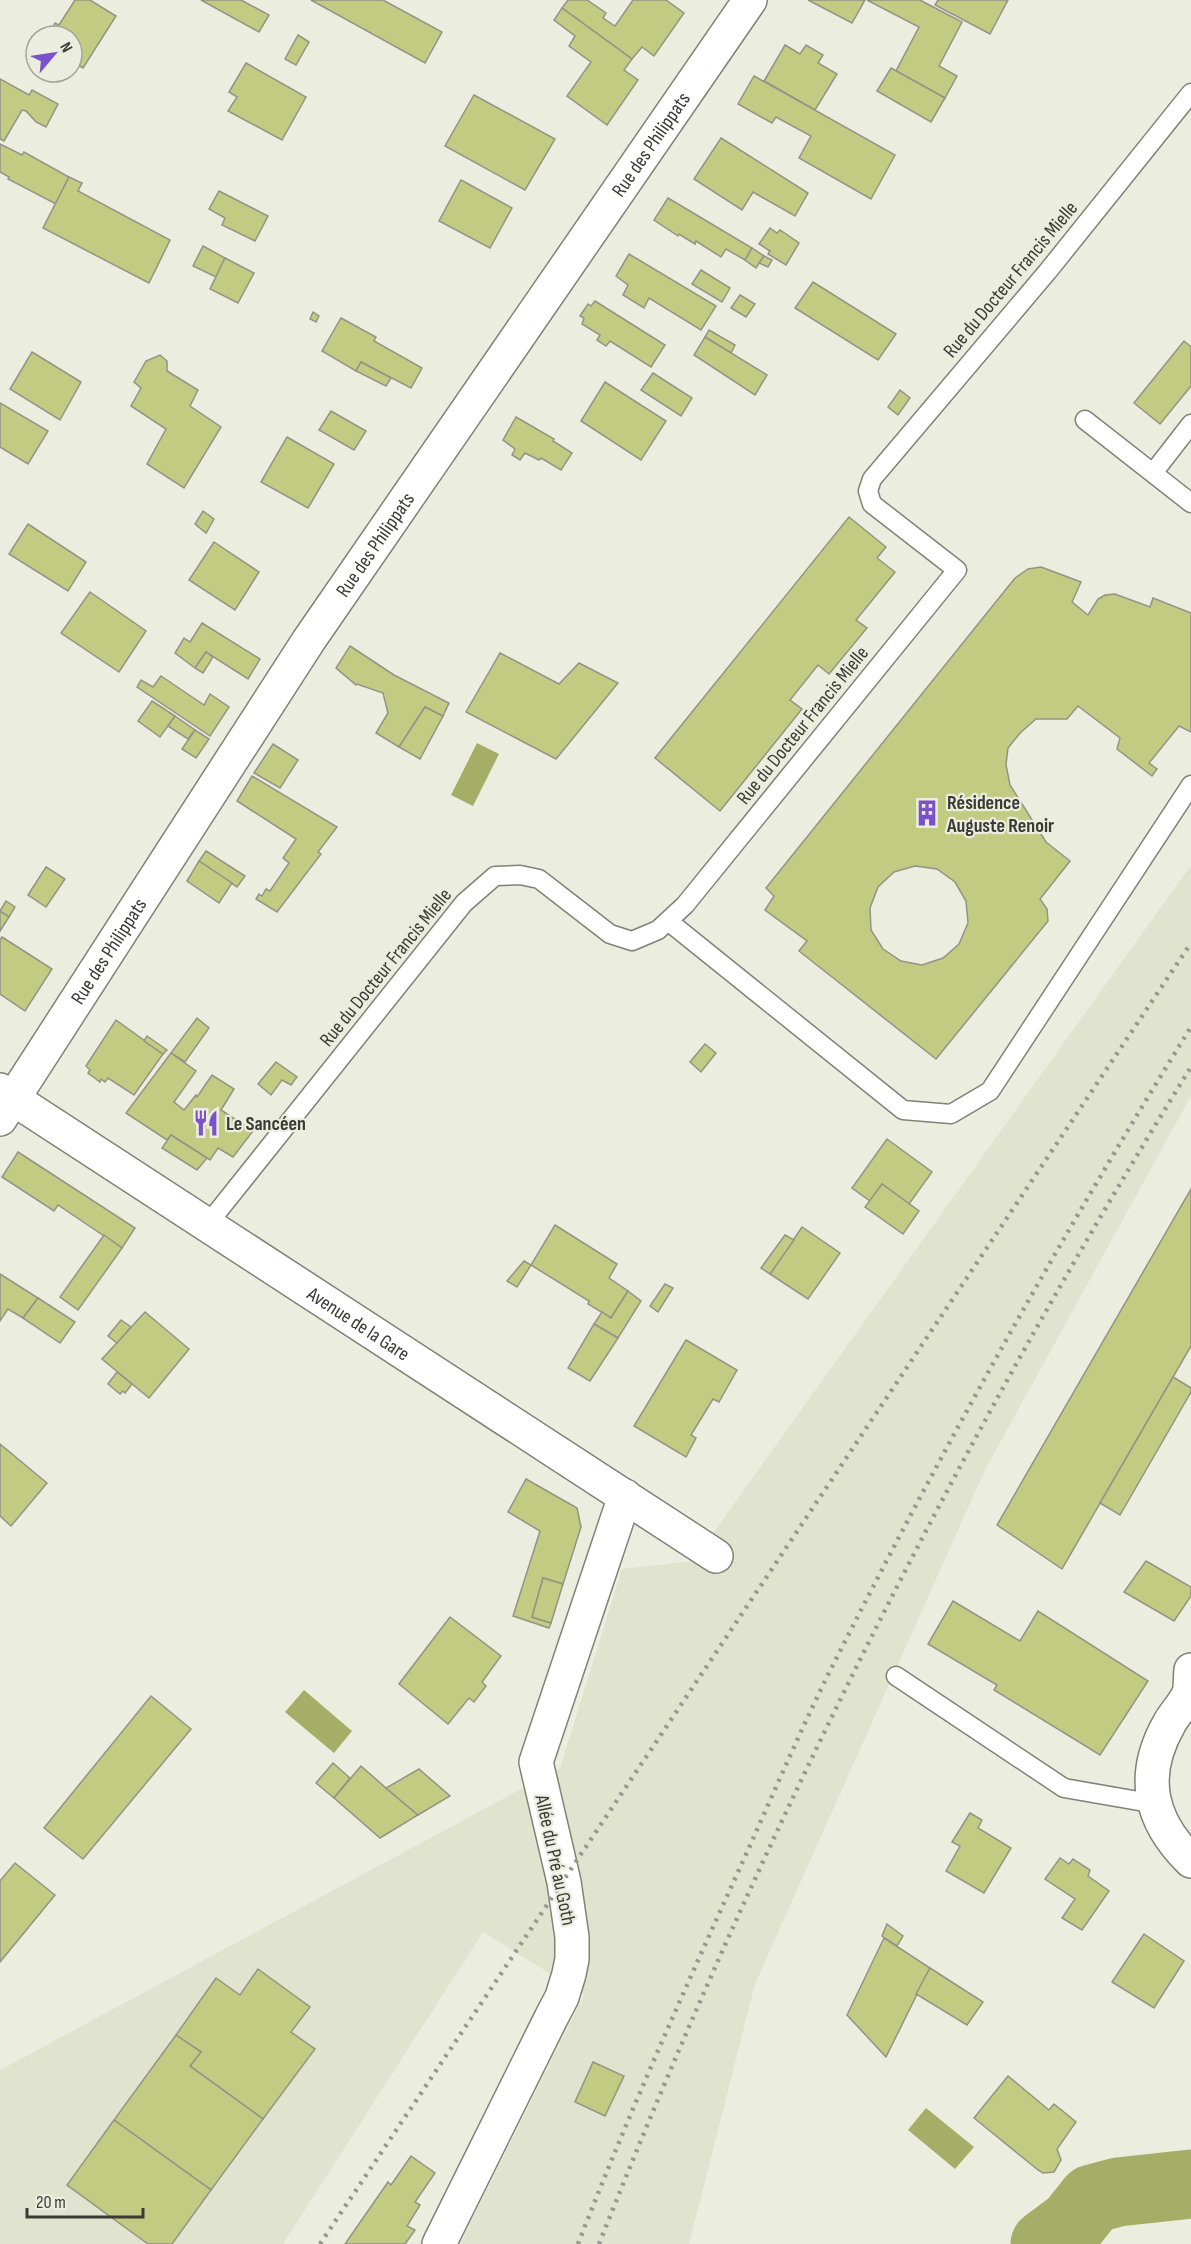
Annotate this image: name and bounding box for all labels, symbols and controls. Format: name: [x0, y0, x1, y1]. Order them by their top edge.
north arrow: [24, 24, 84, 84]
text: N: [55, 39, 76, 56]
street label: Rue des Philippats: [607, 88, 696, 202]
street label: Rue du Docteur Francis Mielle: [938, 197, 1083, 363]
street label: Rue des Philippats: [331, 488, 420, 602]
street label: Rue du Docteur Francis Mielle: [732, 642, 874, 810]
place label: Résidence Auguste Renoir: [946, 791, 1054, 838]
building icon: Résidence Auguste Renoir: [912, 798, 942, 828]
street label: Rue du Docteur Francis Mielle: [315, 884, 457, 1052]
street label: Rue des Philippats: [66, 894, 152, 1009]
restaurant icon: Le Sancéen: [191, 1108, 221, 1138]
place label: Le Sancéen: [226, 1112, 306, 1136]
street label: Avenue de la Gare: [302, 1282, 414, 1366]
street label: Allée du Pré au Goth: [529, 1792, 581, 1928]
scale bar: [27, 2181, 142, 2219]
text: 20 m: [36, 2192, 66, 2213]

